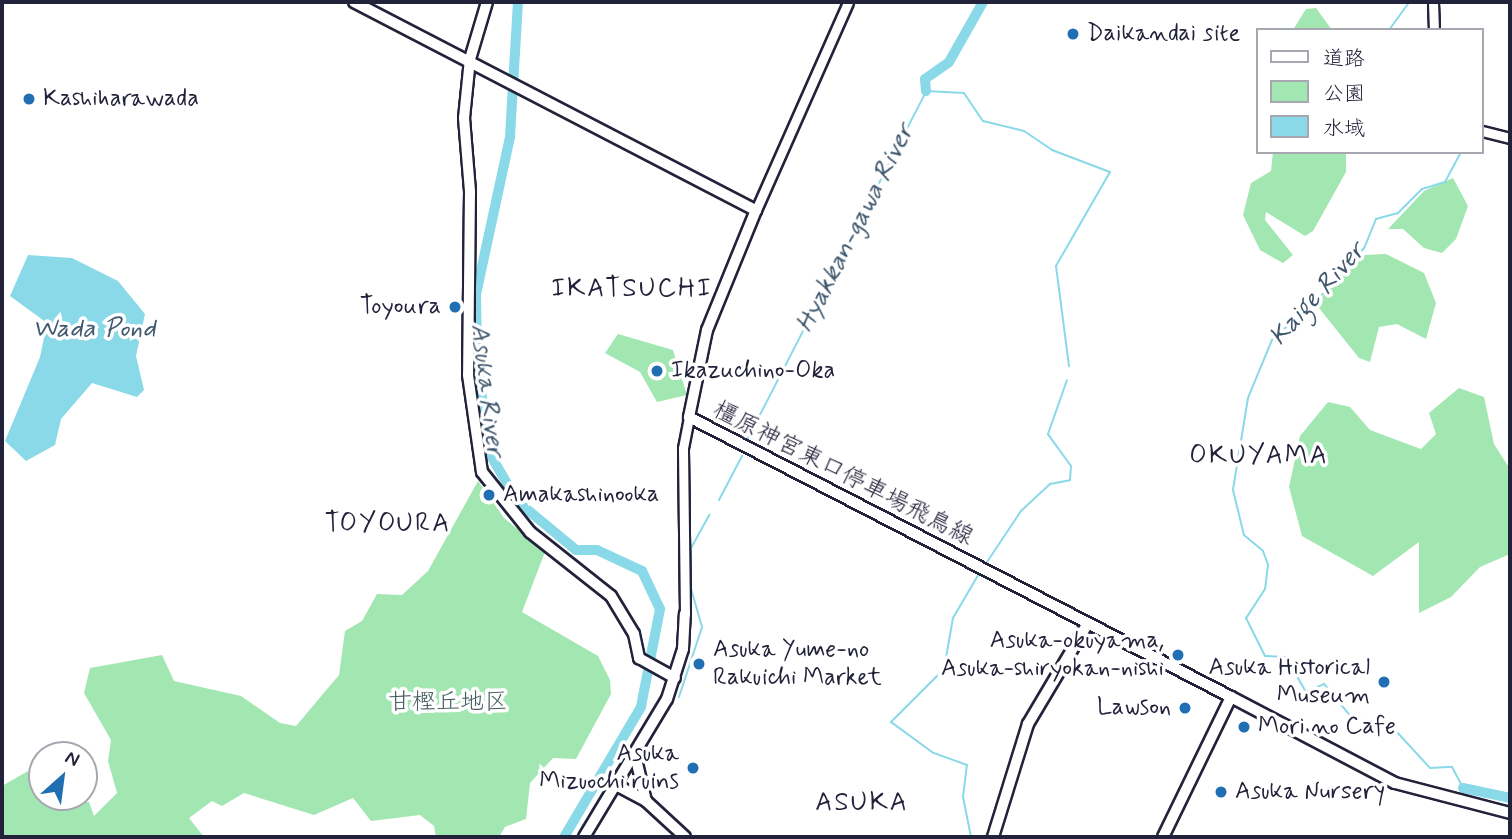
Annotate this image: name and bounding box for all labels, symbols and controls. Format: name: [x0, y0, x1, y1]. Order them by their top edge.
place label: Daikandai site: [1087, 20, 1239, 48]
marker: Daikandai site: [1065, 26, 1081, 42]
legend: [1256, 28, 1484, 154]
text: 道路: [1323, 45, 1365, 73]
text: 公園: [1323, 80, 1365, 108]
place label: Kashiharawada: [43, 85, 199, 113]
marker: Kashiharawada: [21, 91, 37, 107]
text: 水域: [1323, 115, 1365, 143]
water label: Hyakkan-gawa River: [790, 121, 922, 337]
water label: Kaige River: [1264, 237, 1372, 353]
district label: IKATSUCHI: [553, 274, 711, 306]
place label: Toyoura: [360, 293, 441, 321]
marker: Toyoura: [447, 299, 463, 315]
water label: Wada Pond: [33, 314, 155, 346]
water label: Asuka River: [462, 322, 510, 458]
place label: Ikazuchino-Oka: [671, 357, 835, 385]
marker: Ikazuchino-Oka: [649, 363, 665, 379]
street label: 橿原神宮東口停車場飛鳥線: [708, 396, 978, 552]
district label: OKUYAMA: [1192, 441, 1326, 473]
place label: Amakashinooka: [503, 481, 659, 509]
marker: Amakashinooka: [481, 487, 497, 503]
district label: TOYOURA: [325, 509, 451, 541]
place label: Asuka-okuyama, Asuka-shiryokan-nishi: [941, 627, 1164, 683]
place label: Asuka Yume-no Rakuichi Market: [713, 636, 883, 692]
marker: Asuka-okuyama, Asuka-shiryokan-nishi: [1170, 647, 1186, 663]
place label: Asuka Historical Museum: [1209, 654, 1370, 710]
marker: Asuka Yume-no Rakuichi Market: [691, 656, 707, 672]
marker: Asuka Historical Museum: [1376, 674, 1392, 690]
park label: 甘樫丘地区: [388, 689, 508, 717]
place label: Lawson: [1097, 694, 1171, 722]
marker: Lawson: [1177, 700, 1193, 716]
place label: Mori no Cafe: [1258, 713, 1391, 741]
marker: Mori no Cafe: [1236, 719, 1252, 735]
place label: Asuka Mizuochi ruins: [536, 740, 679, 796]
north arrow: [28, 741, 98, 811]
text: N: [61, 745, 84, 773]
marker: Asuka Mizuochi ruins: [685, 760, 701, 776]
place label: Asuka Nursery: [1235, 778, 1384, 806]
marker: Asuka Nursery: [1213, 784, 1229, 800]
district label: ASUKA: [816, 788, 908, 820]

